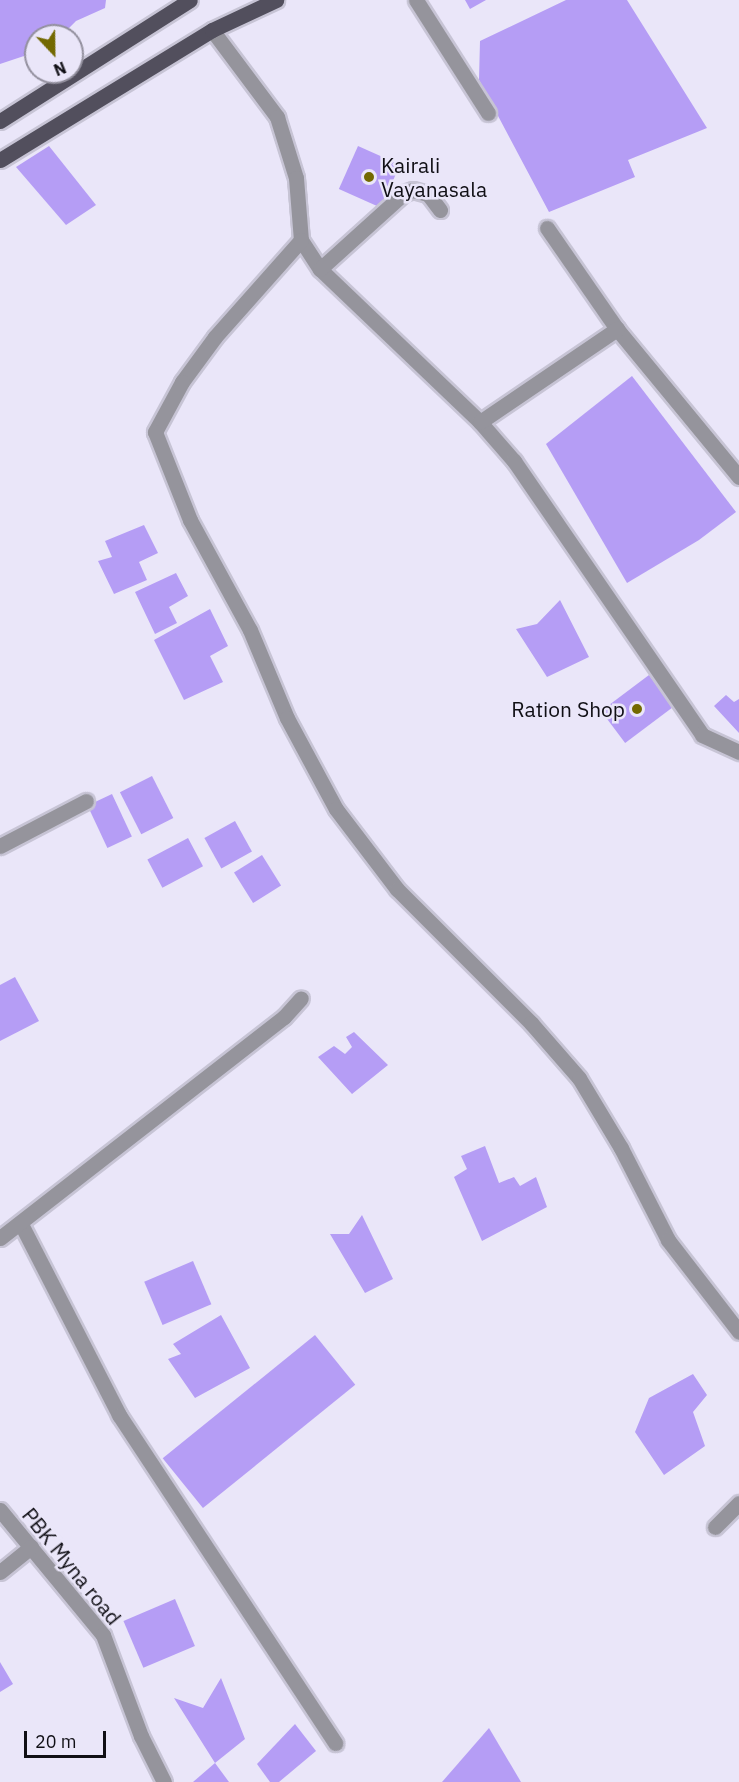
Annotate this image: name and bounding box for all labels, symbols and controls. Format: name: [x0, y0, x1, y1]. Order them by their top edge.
north arrow: [24, 24, 84, 84]
text: N: [51, 57, 69, 80]
place label: Kairali Vayanasala: [381, 152, 487, 202]
marker: Kairali Vayanasala: [362, 170, 376, 184]
place label: Ration Shop: [511, 696, 625, 722]
marker: Ration Shop: [630, 702, 644, 716]
street label: PBK Myna road: [17, 1502, 127, 1630]
scale bar: [27, 1719, 110, 1757]
text: 20 m: [35, 1730, 77, 1753]

